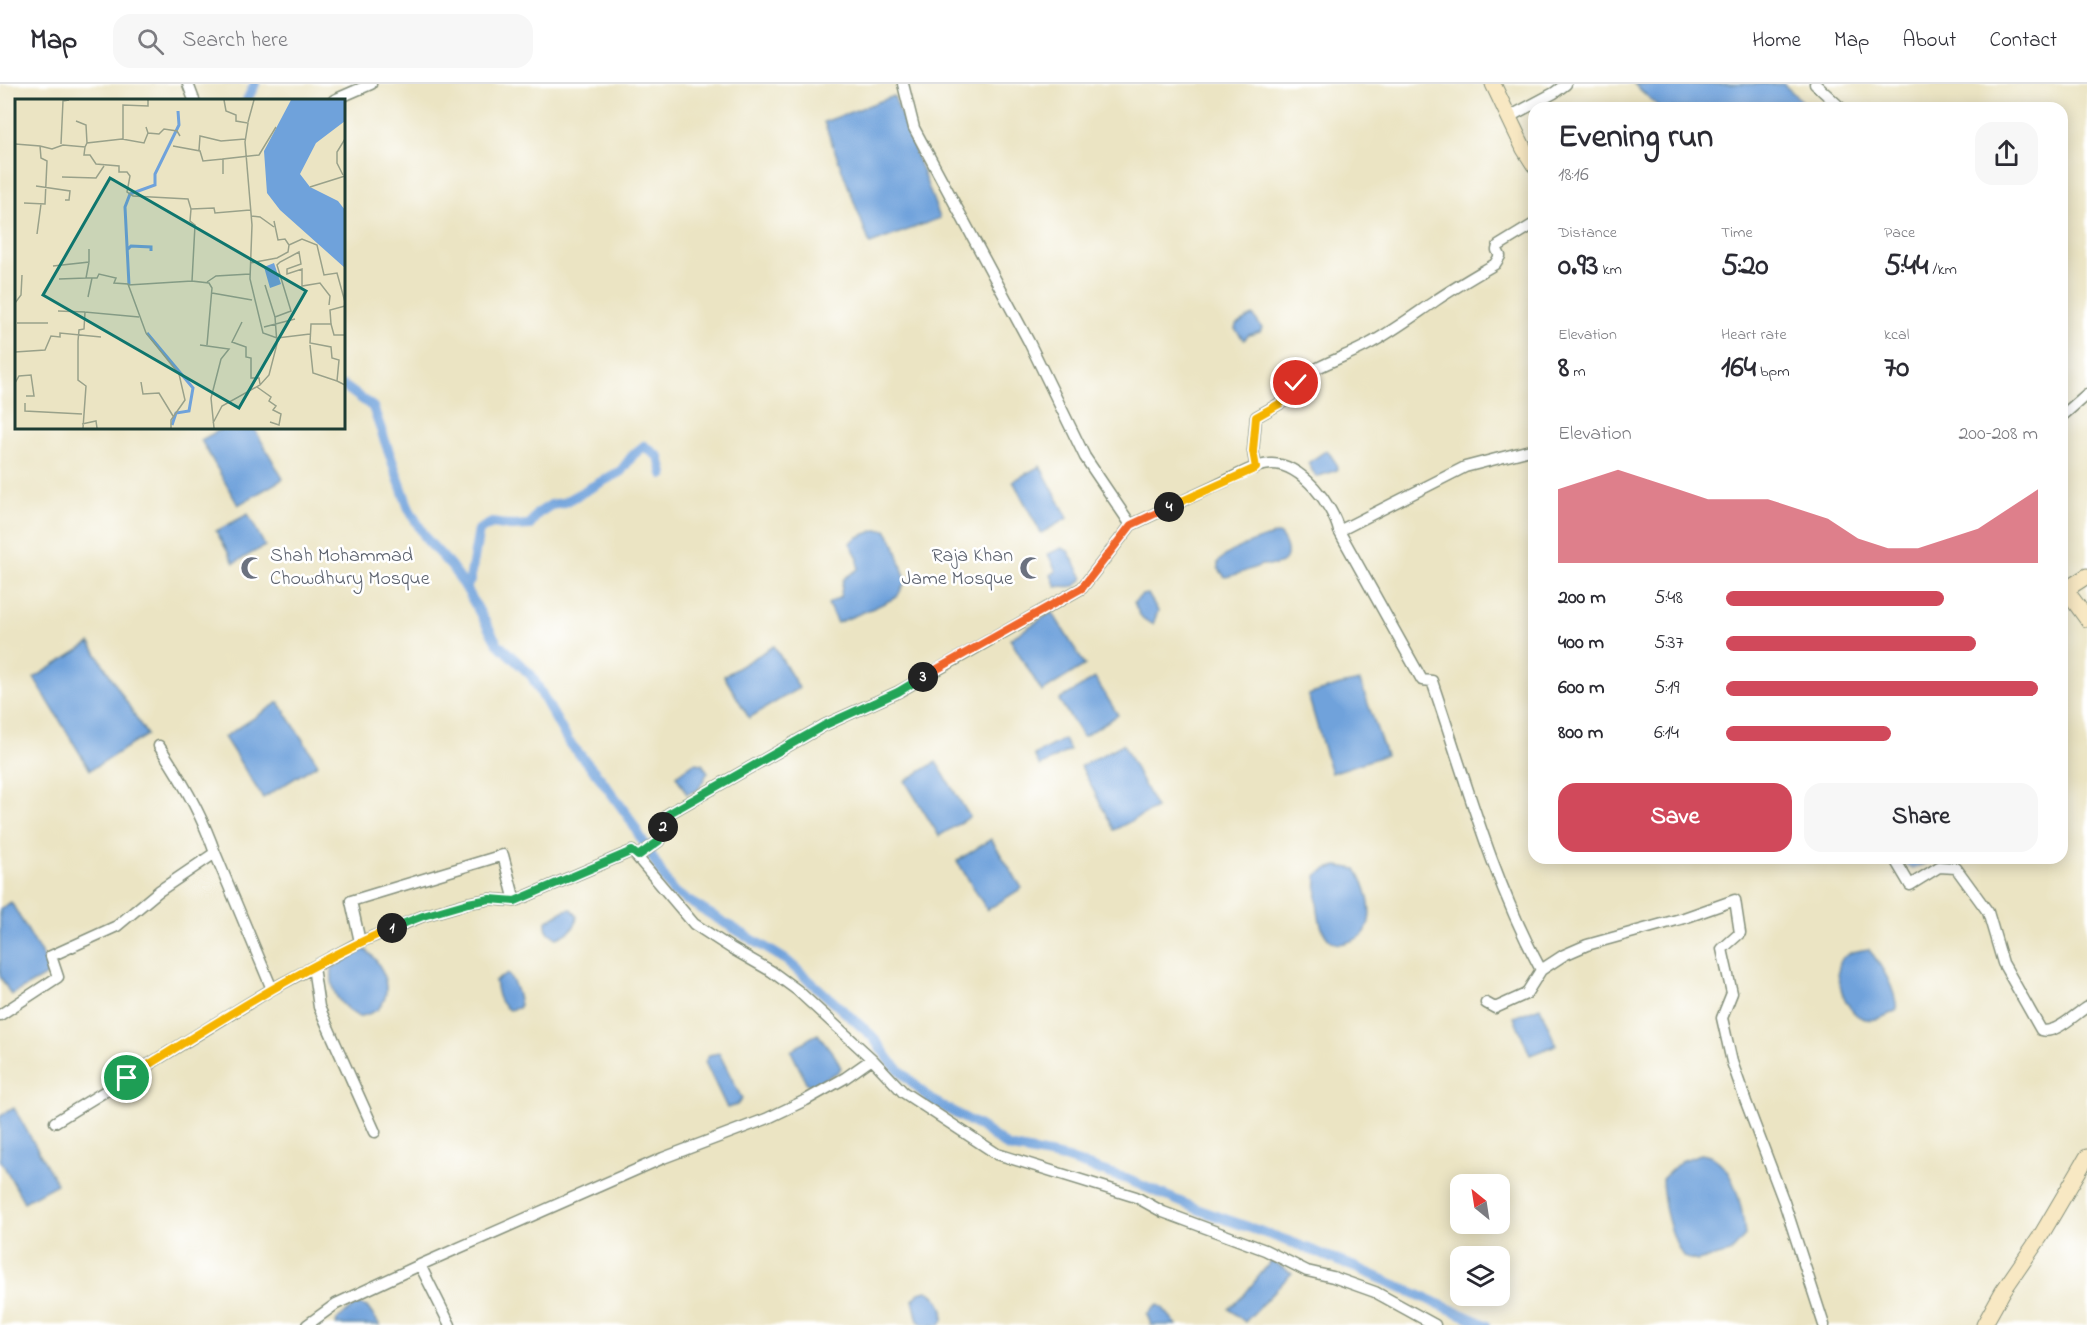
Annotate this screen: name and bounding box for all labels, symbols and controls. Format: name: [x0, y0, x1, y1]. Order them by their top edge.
search box: [113, 14, 533, 68]
text: Map: [30, 21, 77, 62]
icon: search: [134, 25, 167, 58]
text: Search here: [182, 25, 288, 57]
text: Home: [1752, 26, 1801, 56]
text: Map: [1834, 26, 1869, 56]
text: About: [1902, 26, 1956, 56]
text: Contact: [1989, 26, 2057, 56]
inset map: [15, 99, 345, 429]
text: Evening run: [1558, 114, 1713, 162]
button: share: [1975, 122, 2038, 185]
text: 18:16: [1558, 161, 1589, 190]
text: Distance: [1558, 221, 1617, 245]
text: Time: [1721, 221, 1753, 245]
text: Pace: [1884, 221, 1915, 245]
text: 0.93: [1558, 245, 1599, 289]
text: 5:20: [1721, 245, 1769, 289]
text: 5:44: [1884, 245, 1928, 289]
text: km: [1599, 258, 1622, 282]
text: /km: [1928, 258, 1957, 282]
text: Elevation: [1558, 323, 1617, 347]
text: Heart rate: [1721, 323, 1787, 347]
text: kcal: [1884, 323, 1909, 347]
text: 8: [1558, 347, 1569, 391]
text: 164: [1721, 347, 1756, 391]
text: 70: [1884, 347, 1909, 391]
pin: [1270, 357, 1321, 408]
text: m: [1569, 360, 1586, 384]
text: bpm: [1756, 360, 1790, 384]
icon: check: [1279, 366, 1312, 399]
text: Elevation: [1558, 420, 1632, 449]
text: 200–208 m: [1958, 420, 2038, 449]
pin: 4: [1154, 492, 1184, 522]
text: 4: [1166, 495, 1172, 519]
place label: Shah Mohammad Chowdhury Mosque: [270, 542, 430, 594]
place label: Raja Khan Jame Mosque: [902, 542, 1013, 594]
mosque icon: Shah Mohammad Chowdhury Mosque: [239, 555, 265, 581]
mosque icon: Raja Khan Jame Mosque: [1018, 555, 1044, 581]
text: 200 m: [1558, 584, 1606, 613]
text: 5:48: [1654, 584, 1683, 613]
text: 400 m: [1558, 629, 1604, 658]
text: 5:37: [1654, 629, 1684, 658]
pin: 3: [908, 662, 938, 692]
text: 3: [920, 665, 926, 689]
text: 600 m: [1558, 674, 1605, 703]
text: 5:19: [1654, 674, 1680, 703]
text: 800 m: [1558, 719, 1603, 748]
text: 6:14: [1654, 719, 1679, 748]
button: Save: [1558, 783, 1792, 852]
button: Share: [1804, 783, 2038, 852]
pin: 2: [648, 812, 678, 842]
text: 2: [659, 815, 667, 839]
pin: 1: [377, 913, 407, 943]
text: 1: [389, 916, 395, 940]
pin: [101, 1052, 152, 1103]
icon: arrive: [110, 1061, 143, 1094]
north arrow: [1450, 1174, 1510, 1234]
map controls: [1450, 1174, 1510, 1306]
button: layers: [1450, 1246, 1510, 1306]

